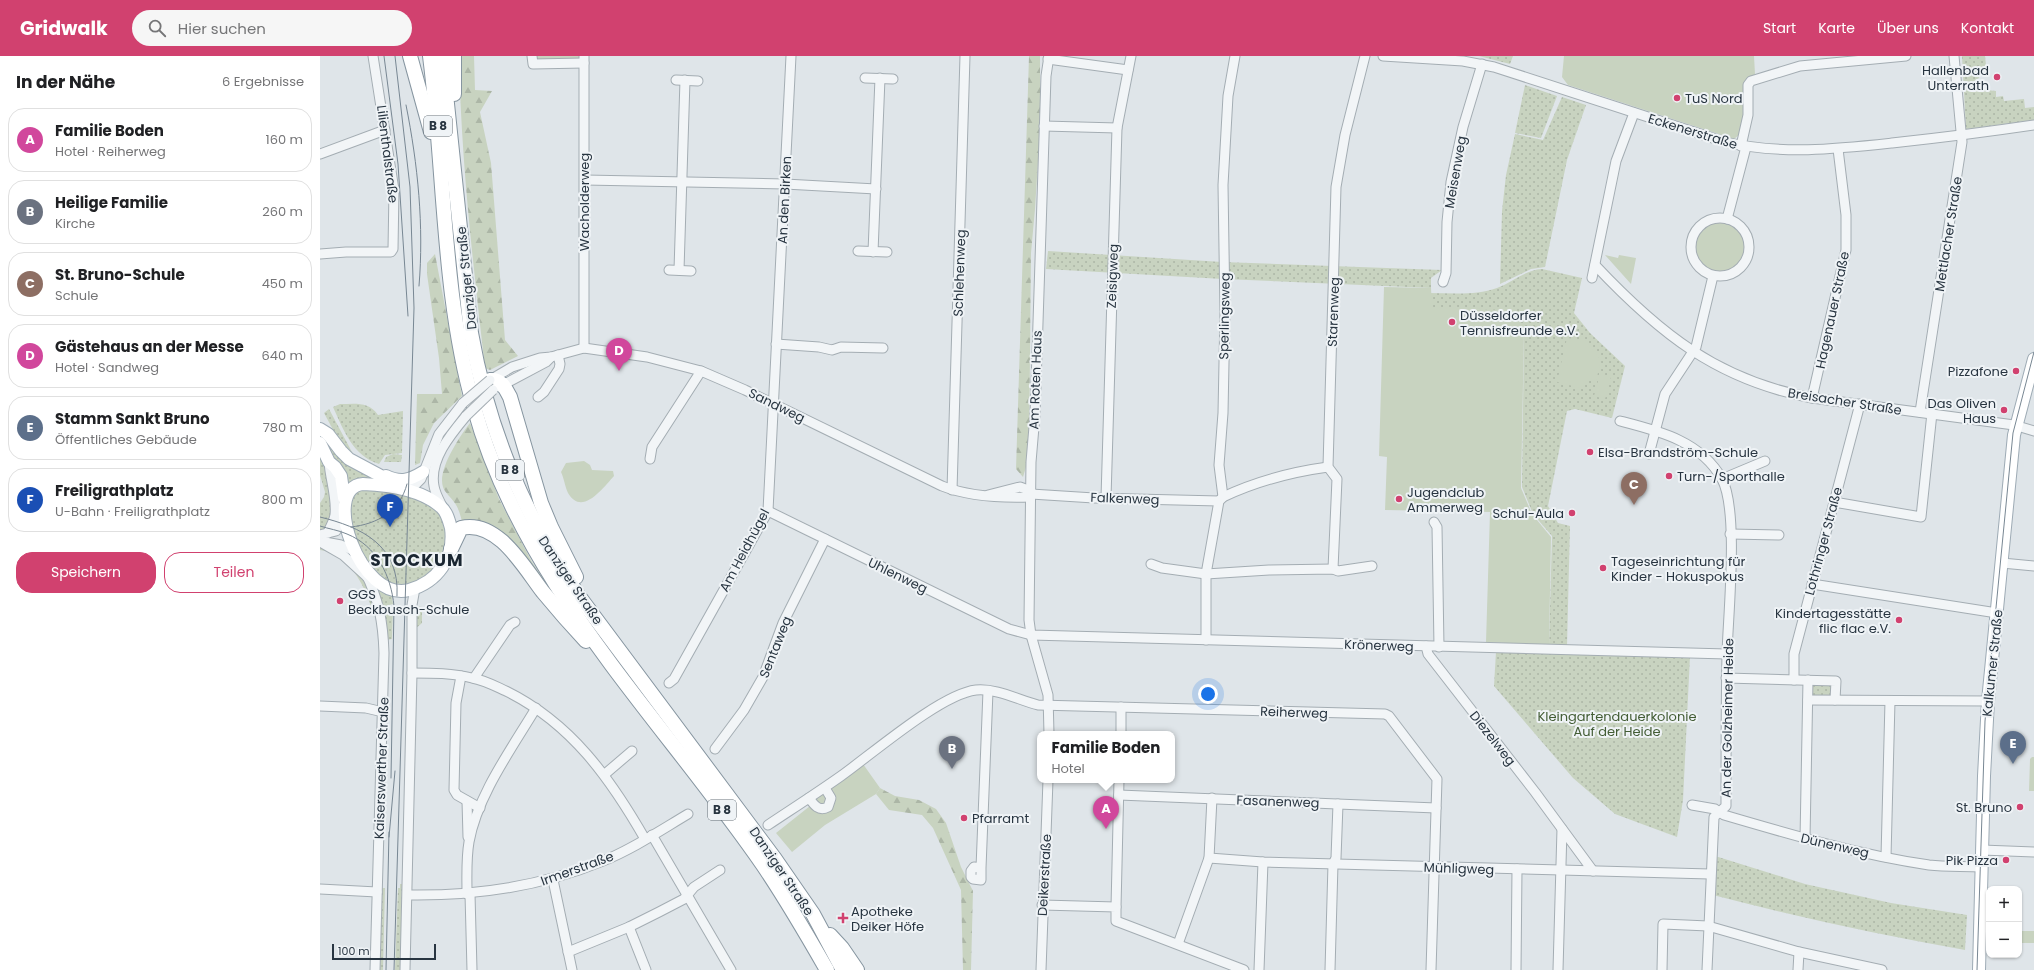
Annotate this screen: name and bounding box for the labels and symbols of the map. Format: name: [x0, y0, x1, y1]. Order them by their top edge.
place label: Hallenbad Unterrath: [1922, 61, 1989, 95]
marker: Hallenbad Unterrath: [1992, 72, 2002, 82]
place label: TuS Nord: [1685, 89, 1743, 108]
marker: TuS Nord: [1672, 93, 1682, 103]
street label: Lilienthalstraße: [372, 104, 403, 204]
street label: Eckenerstraße: [1646, 109, 1740, 154]
road number: B 8: [424, 116, 452, 136]
street label: Meisenweg: [1440, 134, 1471, 210]
street label: Wacholderweg: [575, 153, 594, 251]
street label: An den Birken: [773, 155, 796, 245]
street label: Mettlacher Straße: [1930, 175, 1967, 293]
street label: Danziger Straße: [452, 225, 481, 330]
street label: Schlehenweg: [948, 229, 971, 317]
street label: Zeisigweg: [1102, 243, 1123, 309]
street label: Hagenauer Straße: [1811, 250, 1854, 370]
street label: Sperlingsweg: [1214, 272, 1235, 360]
street label: Starenweg: [1323, 277, 1344, 347]
place label: Düsseldorfer Tennisfreunde e.V.: [1460, 306, 1578, 340]
marker: Düsseldorfer Tennisfreunde e.V.: [1447, 317, 1457, 327]
street label: Am Roten Haus: [1024, 330, 1047, 430]
pin: D: [606, 338, 632, 371]
place label: Pizzafone: [1948, 362, 2008, 381]
marker: Pizzafone: [2011, 366, 2021, 376]
street label: Breisacher Straße: [1787, 383, 1903, 420]
street label: Sandweg: [745, 384, 808, 427]
place label: Das Oliven Haus: [1927, 394, 1996, 428]
marker: Das Oliven Haus: [1999, 405, 2009, 415]
place label: Elsa-Brandström-Schule: [1598, 443, 1758, 462]
marker: Elsa-Brandström-Schule: [1585, 447, 1595, 457]
road number: B 8: [496, 460, 524, 480]
place label: Turn-/Sporthalle: [1677, 467, 1785, 486]
marker: Turn-/Sporthalle: [1664, 471, 1674, 481]
pin: C: [1621, 472, 1647, 505]
place label: Jugendclub Ammerweg: [1407, 483, 1485, 517]
street label: Lothringer Straße: [1800, 485, 1847, 597]
street label: Falkenweg: [1090, 488, 1160, 509]
pin: F: [377, 494, 403, 527]
marker: Jugendclub Ammerweg: [1394, 494, 1404, 504]
place label: Schul-Aula: [1492, 504, 1564, 523]
street label: Am Heidhügel: [715, 505, 774, 595]
marker: Schul-Aula: [1567, 508, 1577, 518]
street label: Danziger Straße: [534, 532, 607, 628]
district label: STOCKUM: [370, 548, 464, 572]
place label: Tageseinrichtung für Kinder - Hokuspokus: [1611, 552, 1746, 586]
street label: Uhlenweg: [865, 553, 931, 598]
marker: Tageseinrichtung für Kinder - Hokuspokus: [1598, 563, 1608, 573]
place label: GGS Beckbusch-Schule: [348, 585, 469, 619]
marker: GGS Beckbusch-Schule: [335, 596, 345, 606]
place label: Kindertagesstätte flic flac e.V.: [1775, 604, 1891, 638]
street label: Kalkumer Straße: [1977, 609, 2008, 717]
street label: Sentaweg: [754, 613, 796, 681]
marker: Kindertagesstätte flic flac e.V.: [1894, 615, 1904, 625]
street label: Krönerweg: [1344, 635, 1414, 656]
street label: An der Golzheimer Heide: [1717, 638, 1738, 798]
your location: [1198, 684, 1218, 704]
street label: Kaiserswerther Straße: [370, 697, 393, 839]
street label: Reiherweg: [1260, 702, 1328, 723]
street label: Diezelweg: [1465, 707, 1520, 770]
park label: Kleingartendauerkolonie Auf der Heide: [1537, 707, 1697, 741]
pin: E: [2000, 731, 2026, 764]
pin: B: [939, 736, 965, 769]
street label: Fasanenweg: [1236, 791, 1320, 812]
pin: A: [1093, 796, 1119, 829]
place label: St. Bruno: [1956, 798, 2012, 817]
road number: B 8: [708, 800, 736, 820]
marker: St. Bruno: [2015, 802, 2025, 812]
place label: Pfarramt: [972, 809, 1029, 828]
marker: Pfarramt: [959, 813, 969, 823]
street label: Danziger Straße: [745, 823, 818, 919]
street label: Dünenweg: [1799, 828, 1871, 863]
street label: Deikerstraße: [1033, 834, 1056, 917]
street label: Irmerstraße: [538, 846, 616, 890]
place label: Pik Pizza: [1946, 851, 1998, 870]
marker: Pik Pizza: [2001, 855, 2011, 865]
street label: Mühligweg: [1423, 858, 1495, 879]
place label: Apotheke Deiker Höfe: [851, 902, 924, 936]
marker: Apotheke Deiker Höfe: [838, 913, 848, 923]
scale bar: [332, 942, 436, 961]

